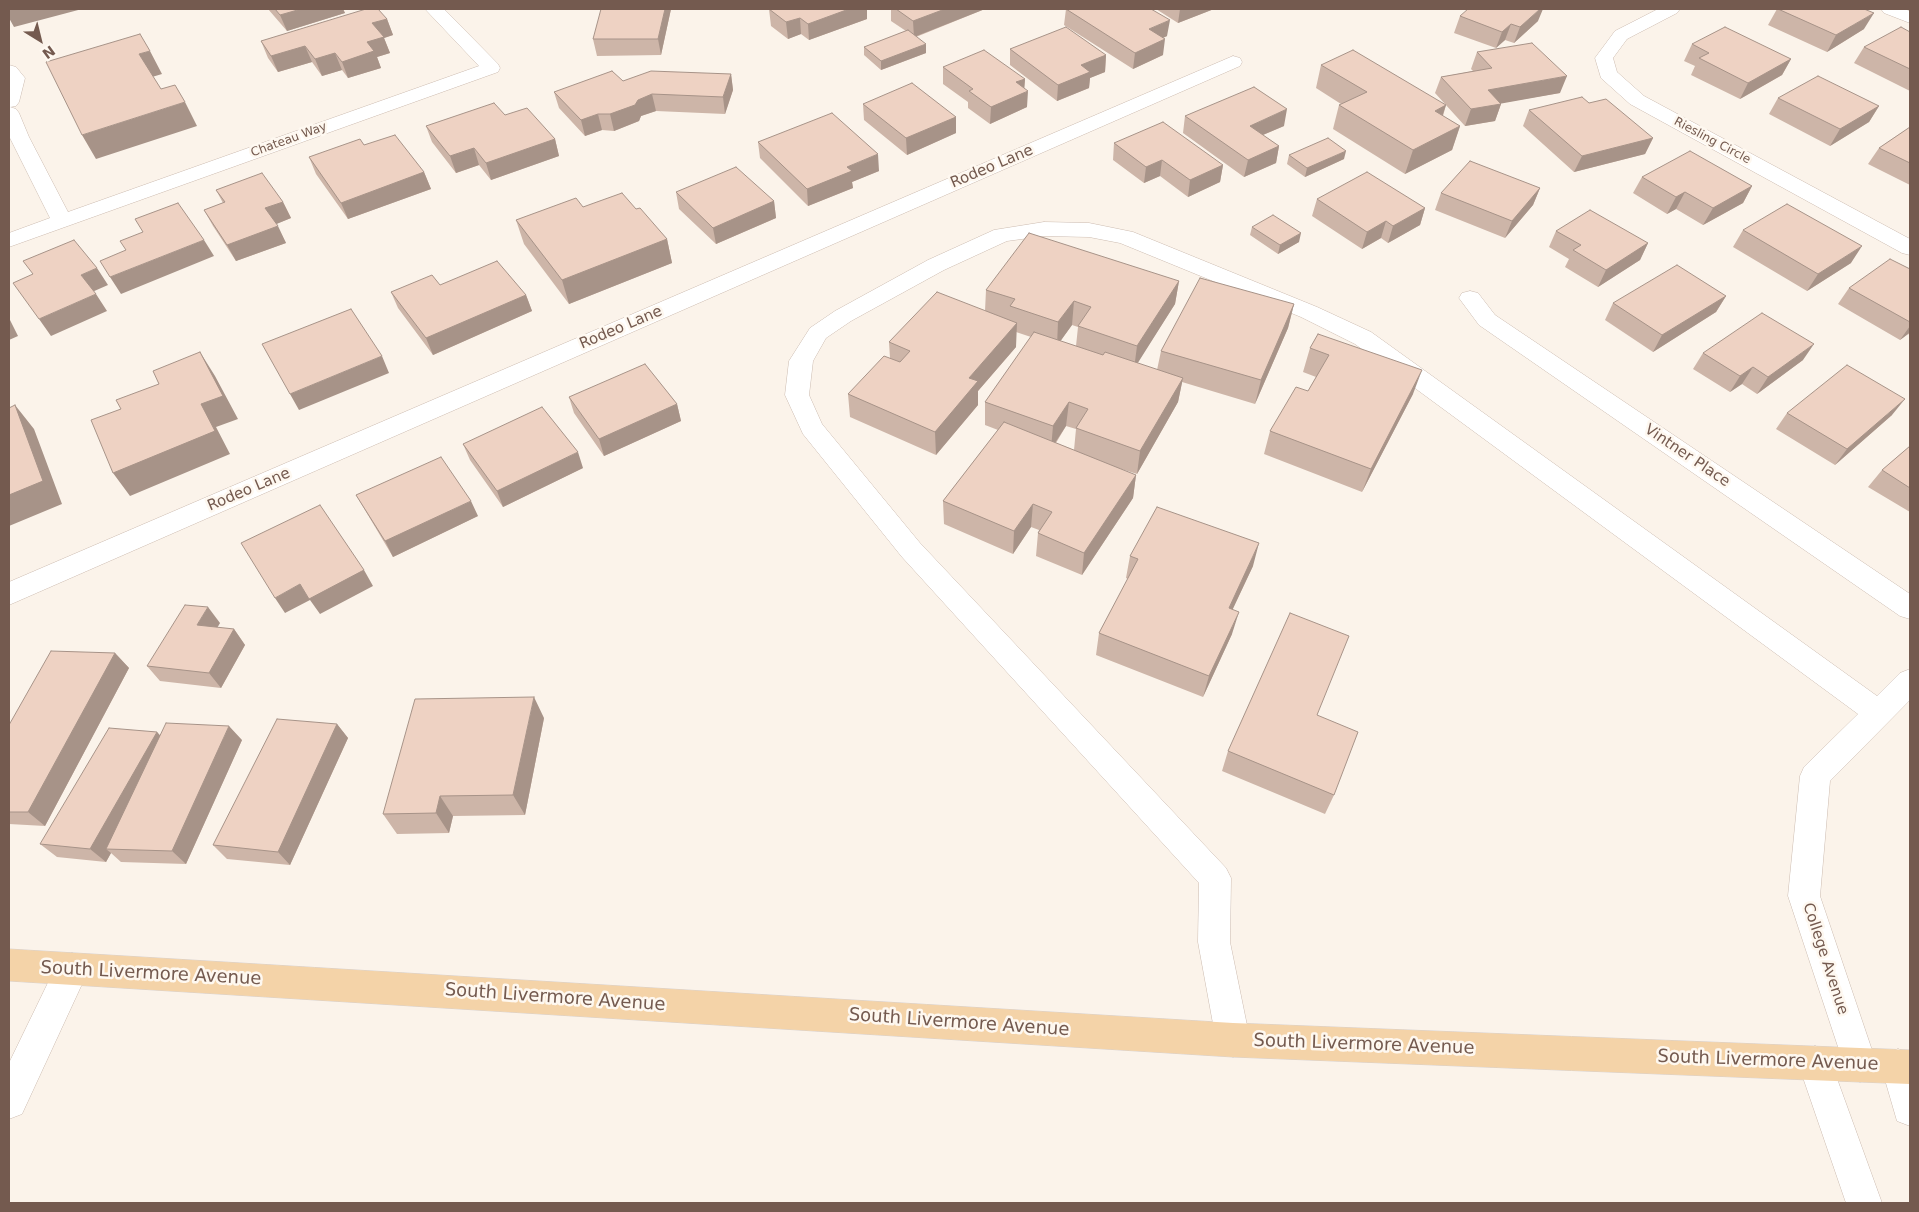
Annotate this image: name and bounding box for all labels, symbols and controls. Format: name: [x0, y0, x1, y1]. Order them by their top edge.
north arrow: [15, 15, 65, 65]
text: N: [39, 42, 58, 62]
street label: Riesling Circle: [1671, 115, 1753, 167]
street label: Chateau Way: [249, 120, 329, 160]
street label: Rodeo Lane: [948, 142, 1036, 192]
street label: Rodeo Lane: [577, 303, 665, 353]
street label: Vintner Place: [1641, 421, 1733, 491]
street label: Rodeo Lane: [205, 465, 293, 515]
street label: College Avenue: [1798, 901, 1852, 1017]
street label: South Livermore Avenue: [40, 957, 262, 991]
street label: South Livermore Avenue: [444, 980, 666, 1016]
street label: South Livermore Avenue: [848, 1005, 1070, 1041]
street label: South Livermore Avenue: [1253, 1030, 1475, 1060]
street label: South Livermore Avenue: [1657, 1046, 1879, 1076]

